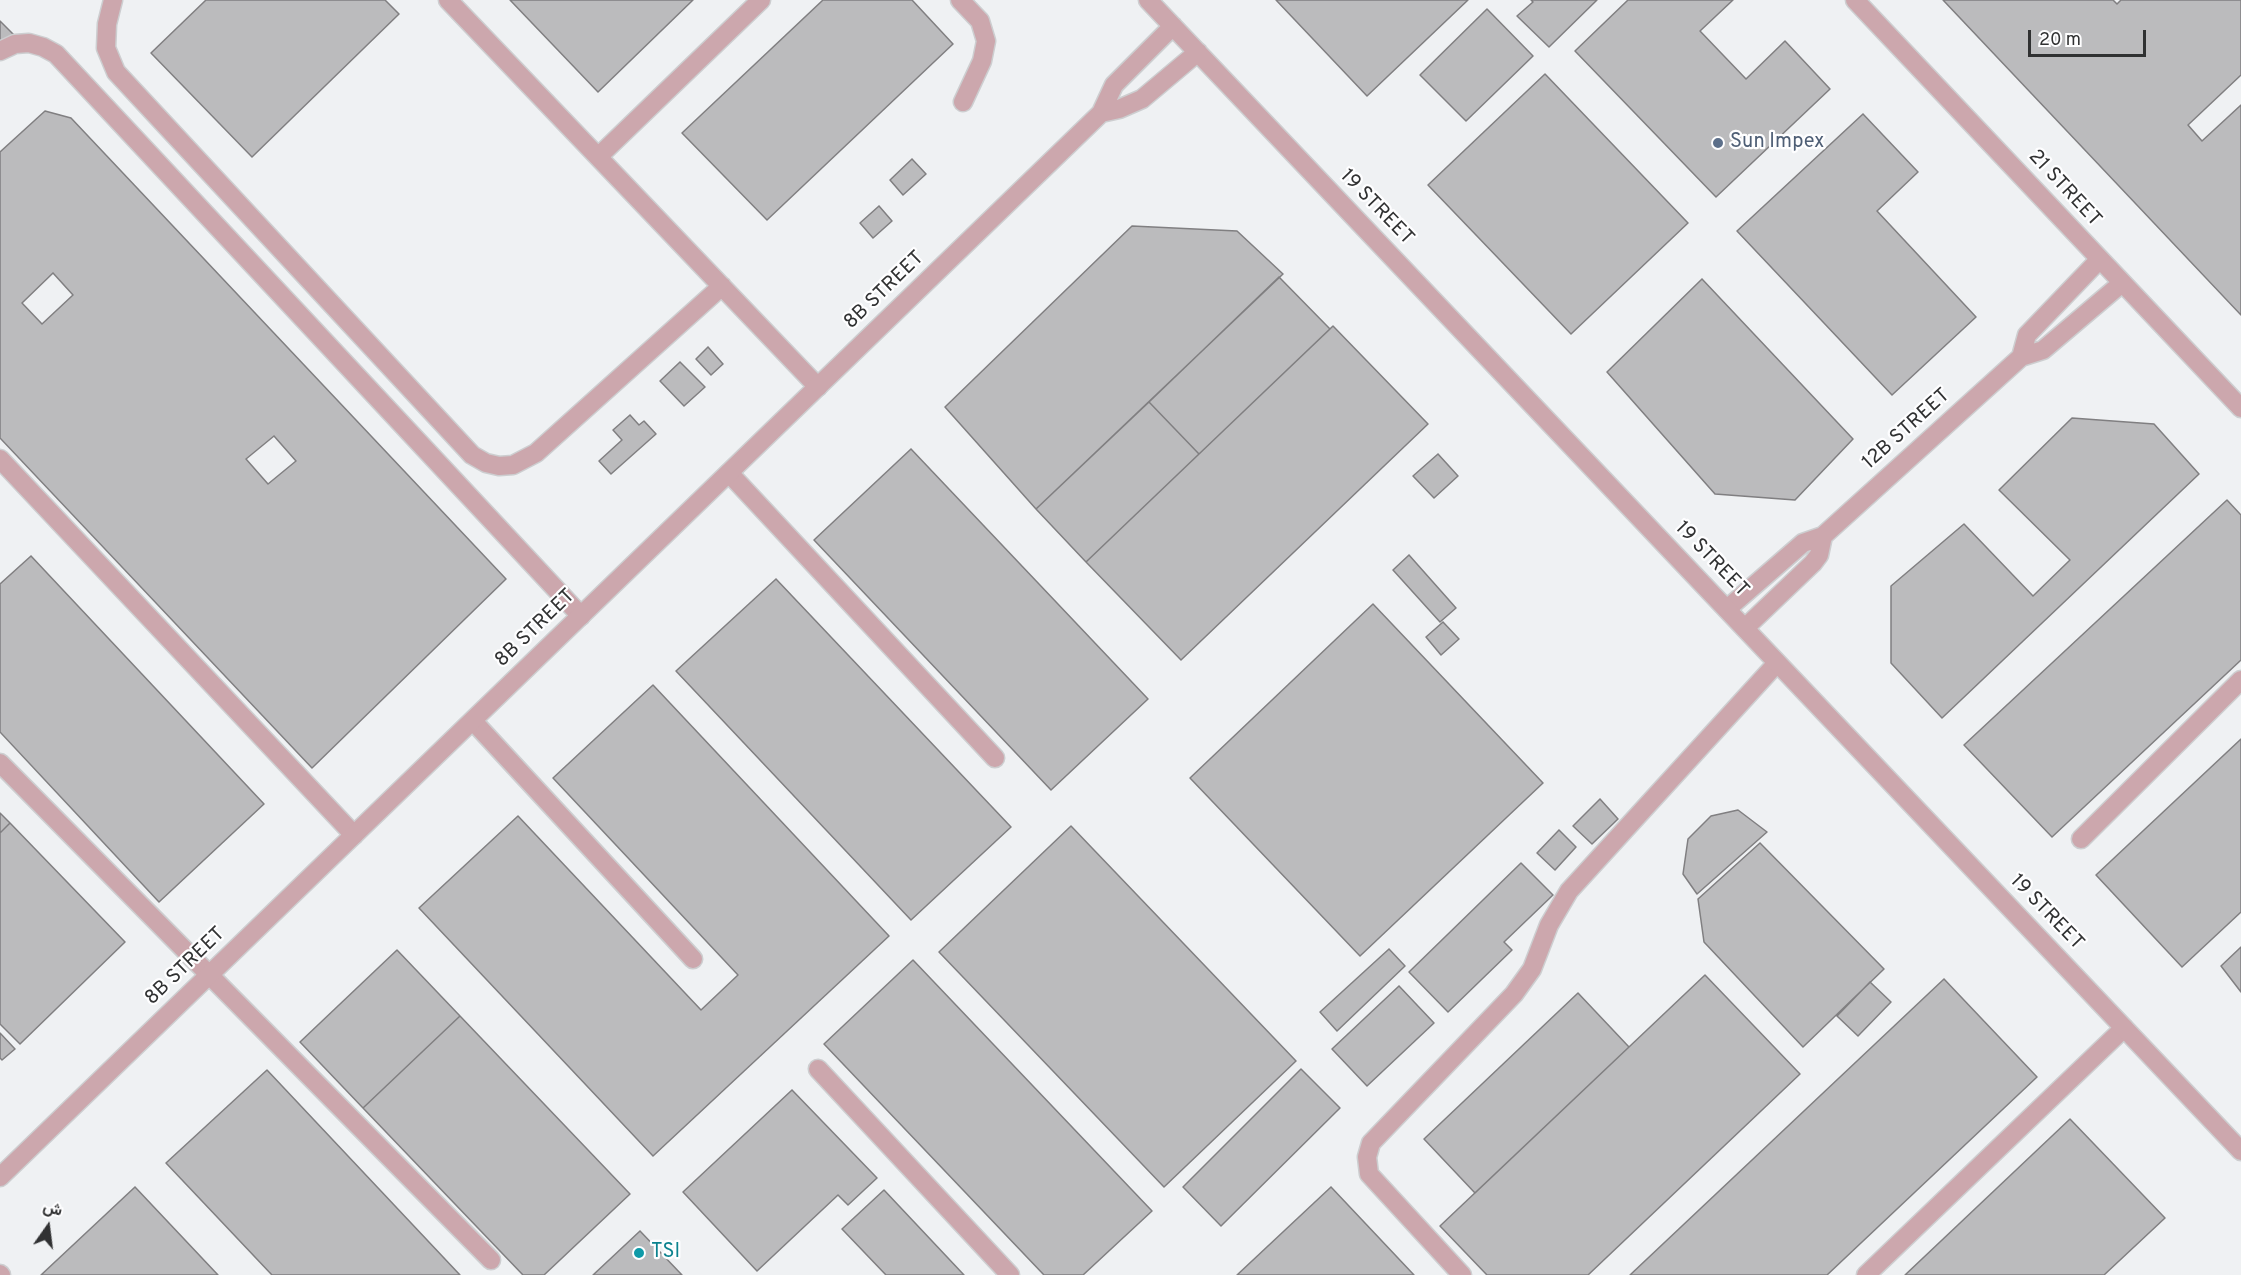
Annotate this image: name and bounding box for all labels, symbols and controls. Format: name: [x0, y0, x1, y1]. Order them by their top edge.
scale bar: [2031, 18, 2150, 56]
text: 20 m: [2039, 29, 2081, 52]
place label: Sun Impex: [1730, 131, 1824, 155]
marker: Sun Impex: [1711, 136, 1725, 150]
street label: 21 STREET: [2022, 146, 2106, 232]
street label: 19 STREET: [1334, 165, 1418, 251]
street label: 8B STREET: [840, 247, 930, 335]
street label: 12B STREET: [1858, 384, 1956, 476]
street label: 19 STREET: [1669, 517, 1753, 603]
street label: 8B STREET: [491, 585, 581, 673]
street label: 19 STREET: [2004, 870, 2088, 956]
street label: 8B STREET: [141, 923, 231, 1011]
north arrow: [18, 1197, 78, 1257]
text: ش: [41, 1198, 64, 1222]
place label: TSI: [651, 1241, 680, 1265]
marker: TSI: [632, 1246, 646, 1260]

